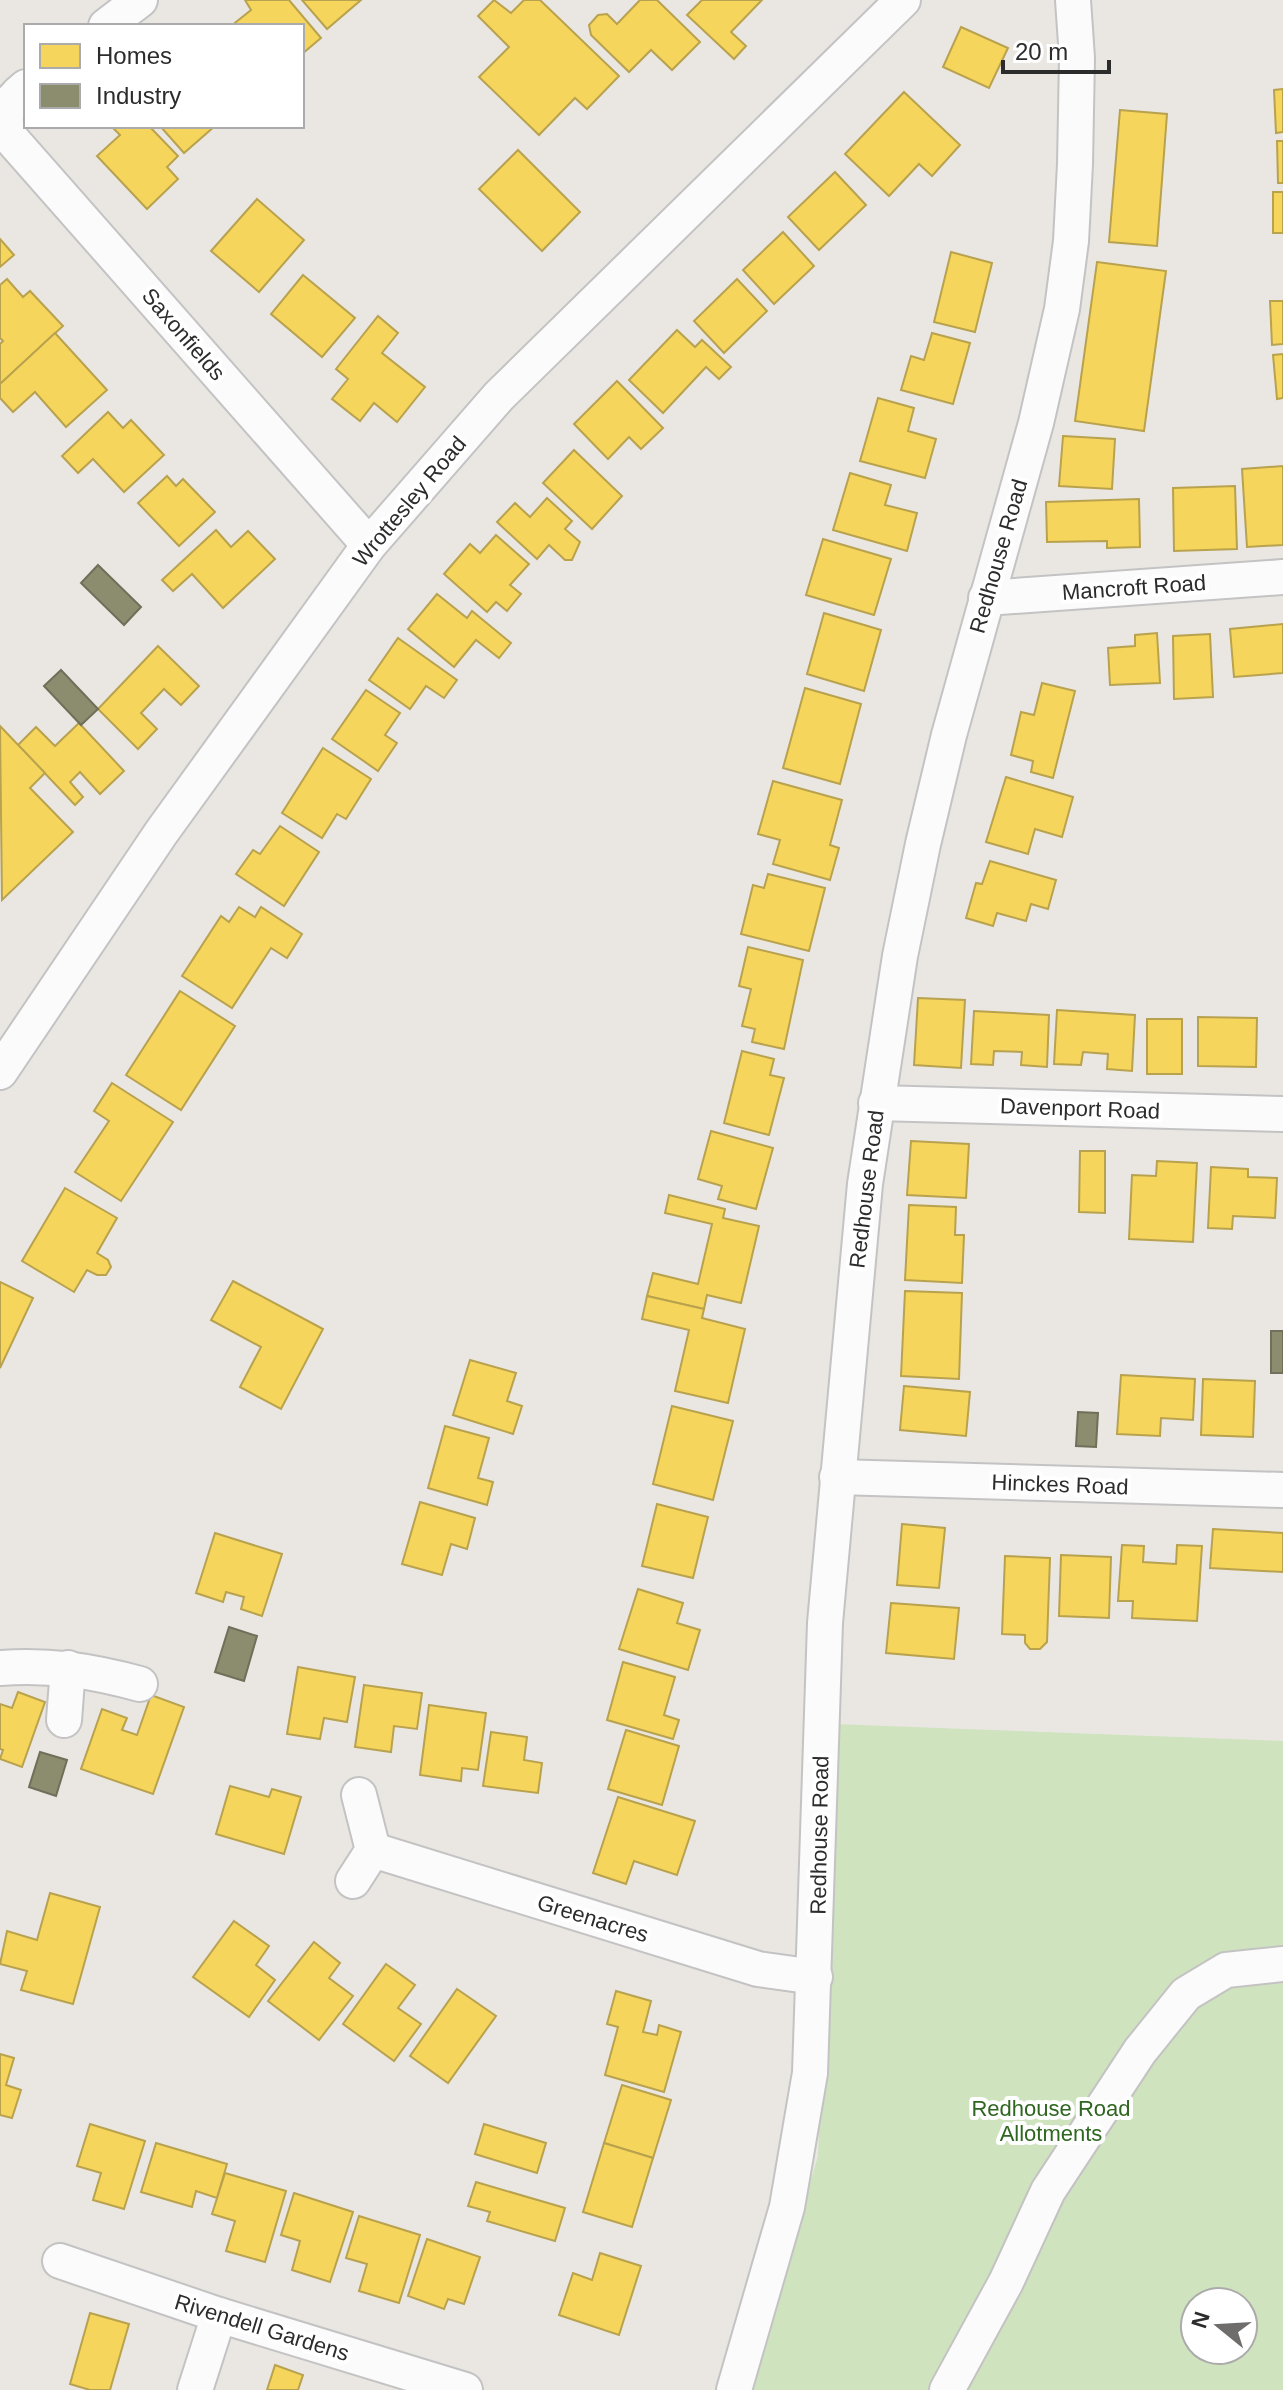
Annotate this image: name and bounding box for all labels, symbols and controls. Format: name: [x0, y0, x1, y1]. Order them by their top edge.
legend: [24, 24, 304, 128]
scale bar: [1003, 24, 1109, 74]
text: 20 m: [1015, 38, 1068, 65]
text: Homes: [96, 42, 172, 69]
text: Industry: [96, 82, 181, 109]
street label: Saxonfields: [137, 283, 230, 385]
street label: Wrottesley Road: [348, 431, 471, 571]
street label: Redhouse Road: [965, 476, 1032, 636]
street label: Mancroft Road: [1061, 570, 1207, 605]
street label: Davenport Road: [999, 1093, 1160, 1124]
street label: Redhouse Road: [844, 1109, 889, 1269]
street label: Hinckes Road: [991, 1470, 1129, 1499]
street label: Redhouse Road: [806, 1755, 833, 1915]
street label: Greenacres: [534, 1890, 651, 1947]
park label: Redhouse Road Allotments: [971, 2096, 1131, 2146]
north arrow: [1179, 2286, 1259, 2366]
street label: Rivendell Gardens: [172, 2289, 352, 2366]
text: N: [1186, 2309, 1215, 2331]

